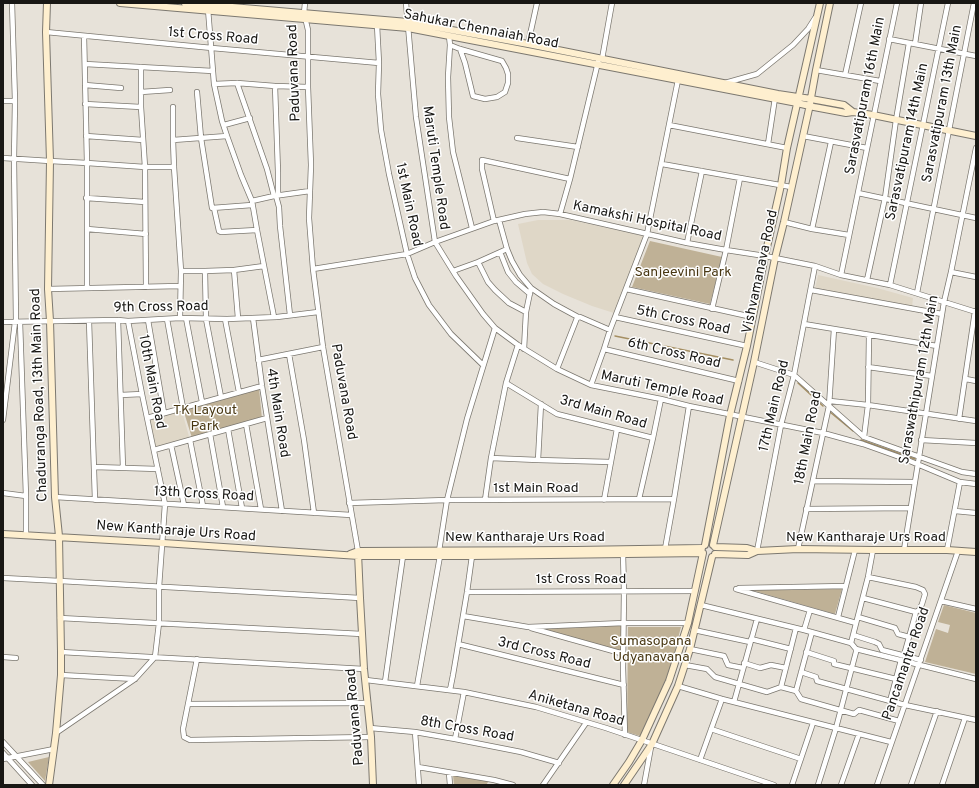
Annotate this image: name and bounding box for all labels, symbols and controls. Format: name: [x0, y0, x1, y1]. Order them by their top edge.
street label: Sahukar Chennaiah Road: [402, 7, 560, 53]
street label: Sarasvatipuram 16th Main: [842, 16, 890, 176]
street label: Paduvana Road: [285, 24, 305, 122]
street label: Sarasvatipuram 13th Main: [919, 24, 967, 184]
street label: 1st Cross Road: [167, 25, 259, 49]
street label: Sarasvatipuram 14th Main: [883, 62, 933, 222]
street label: Maruti Temple Road: [418, 105, 452, 231]
street label: 1st Main Road: [391, 162, 425, 248]
street label: Kamakshi Hospital Road: [571, 198, 723, 246]
street label: Vishvamanava Road: [740, 209, 782, 335]
park label: Sanjeevini Park: [634, 265, 732, 281]
street label: Chaduranga Road, 13th Main Road: [28, 288, 52, 502]
street label: Saraswathipuram 12th Main: [897, 294, 943, 466]
street label: 9th Cross Road: [113, 299, 209, 317]
street label: 5th Cross Road: [635, 303, 731, 339]
street label: 10th Main Road: [134, 333, 168, 431]
street label: 6th Cross Road: [626, 335, 722, 373]
street label: Paduvana Road: [326, 343, 360, 441]
street label: 17th Main Road: [756, 359, 794, 453]
street label: 4th Main Road: [262, 367, 292, 459]
street label: Maruti Temple Road: [599, 368, 725, 410]
street label: 18th Main Road: [792, 390, 826, 486]
street label: 3rd Main Road: [557, 393, 649, 433]
park label: TK Layout Park: [173, 403, 237, 436]
street label: 1st Main Road: [493, 481, 579, 497]
street label: 13th Cross Road: [154, 484, 254, 506]
street label: New Kantharaje Urs Road: [96, 518, 256, 546]
street label: New Kantharaje Urs Road: [445, 530, 605, 546]
street label: New Kantharaje Urs Road: [786, 530, 946, 546]
street label: 1st Cross Road: [536, 572, 626, 588]
street label: Pancamantra Road: [880, 605, 934, 723]
street label: 3rd Cross Road: [496, 634, 592, 674]
park label: Sumasopana Udyanavana: [611, 634, 691, 666]
street label: Paduvana Road: [343, 668, 369, 766]
street label: Aniketana Road: [526, 687, 626, 731]
street label: 8th Cross Road: [419, 713, 515, 747]

